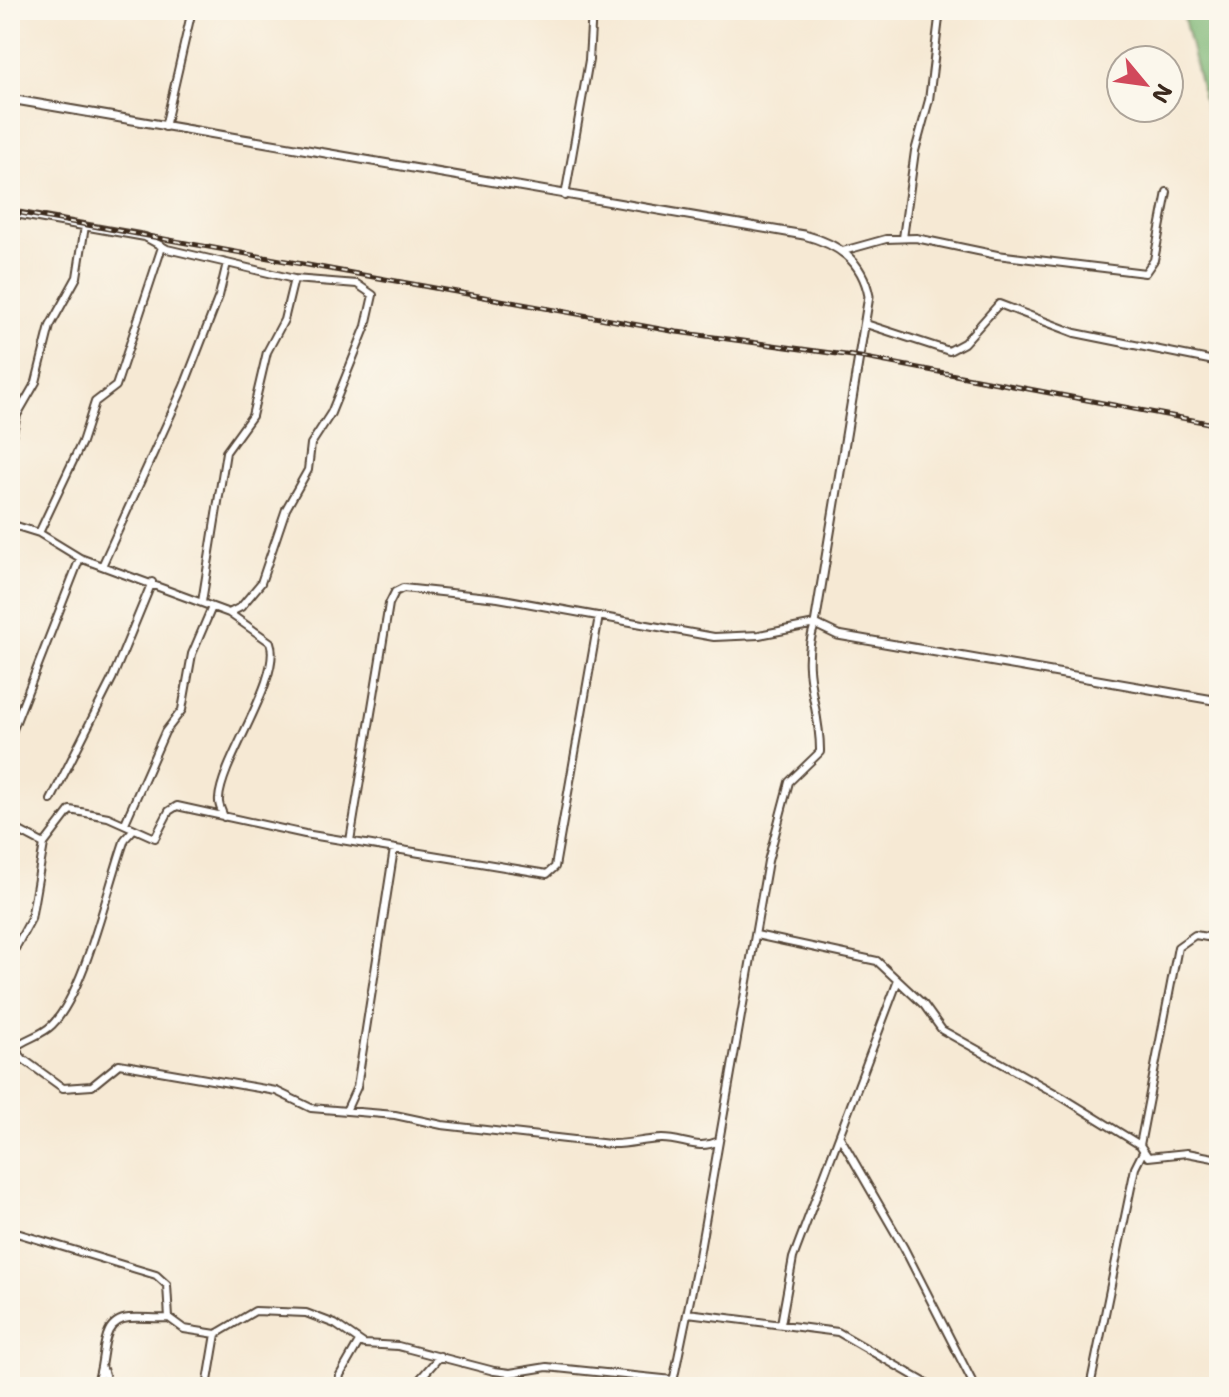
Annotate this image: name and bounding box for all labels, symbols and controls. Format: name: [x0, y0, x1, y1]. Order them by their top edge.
north arrow: [1105, 44, 1185, 124]
text: N: [1145, 79, 1179, 108]

